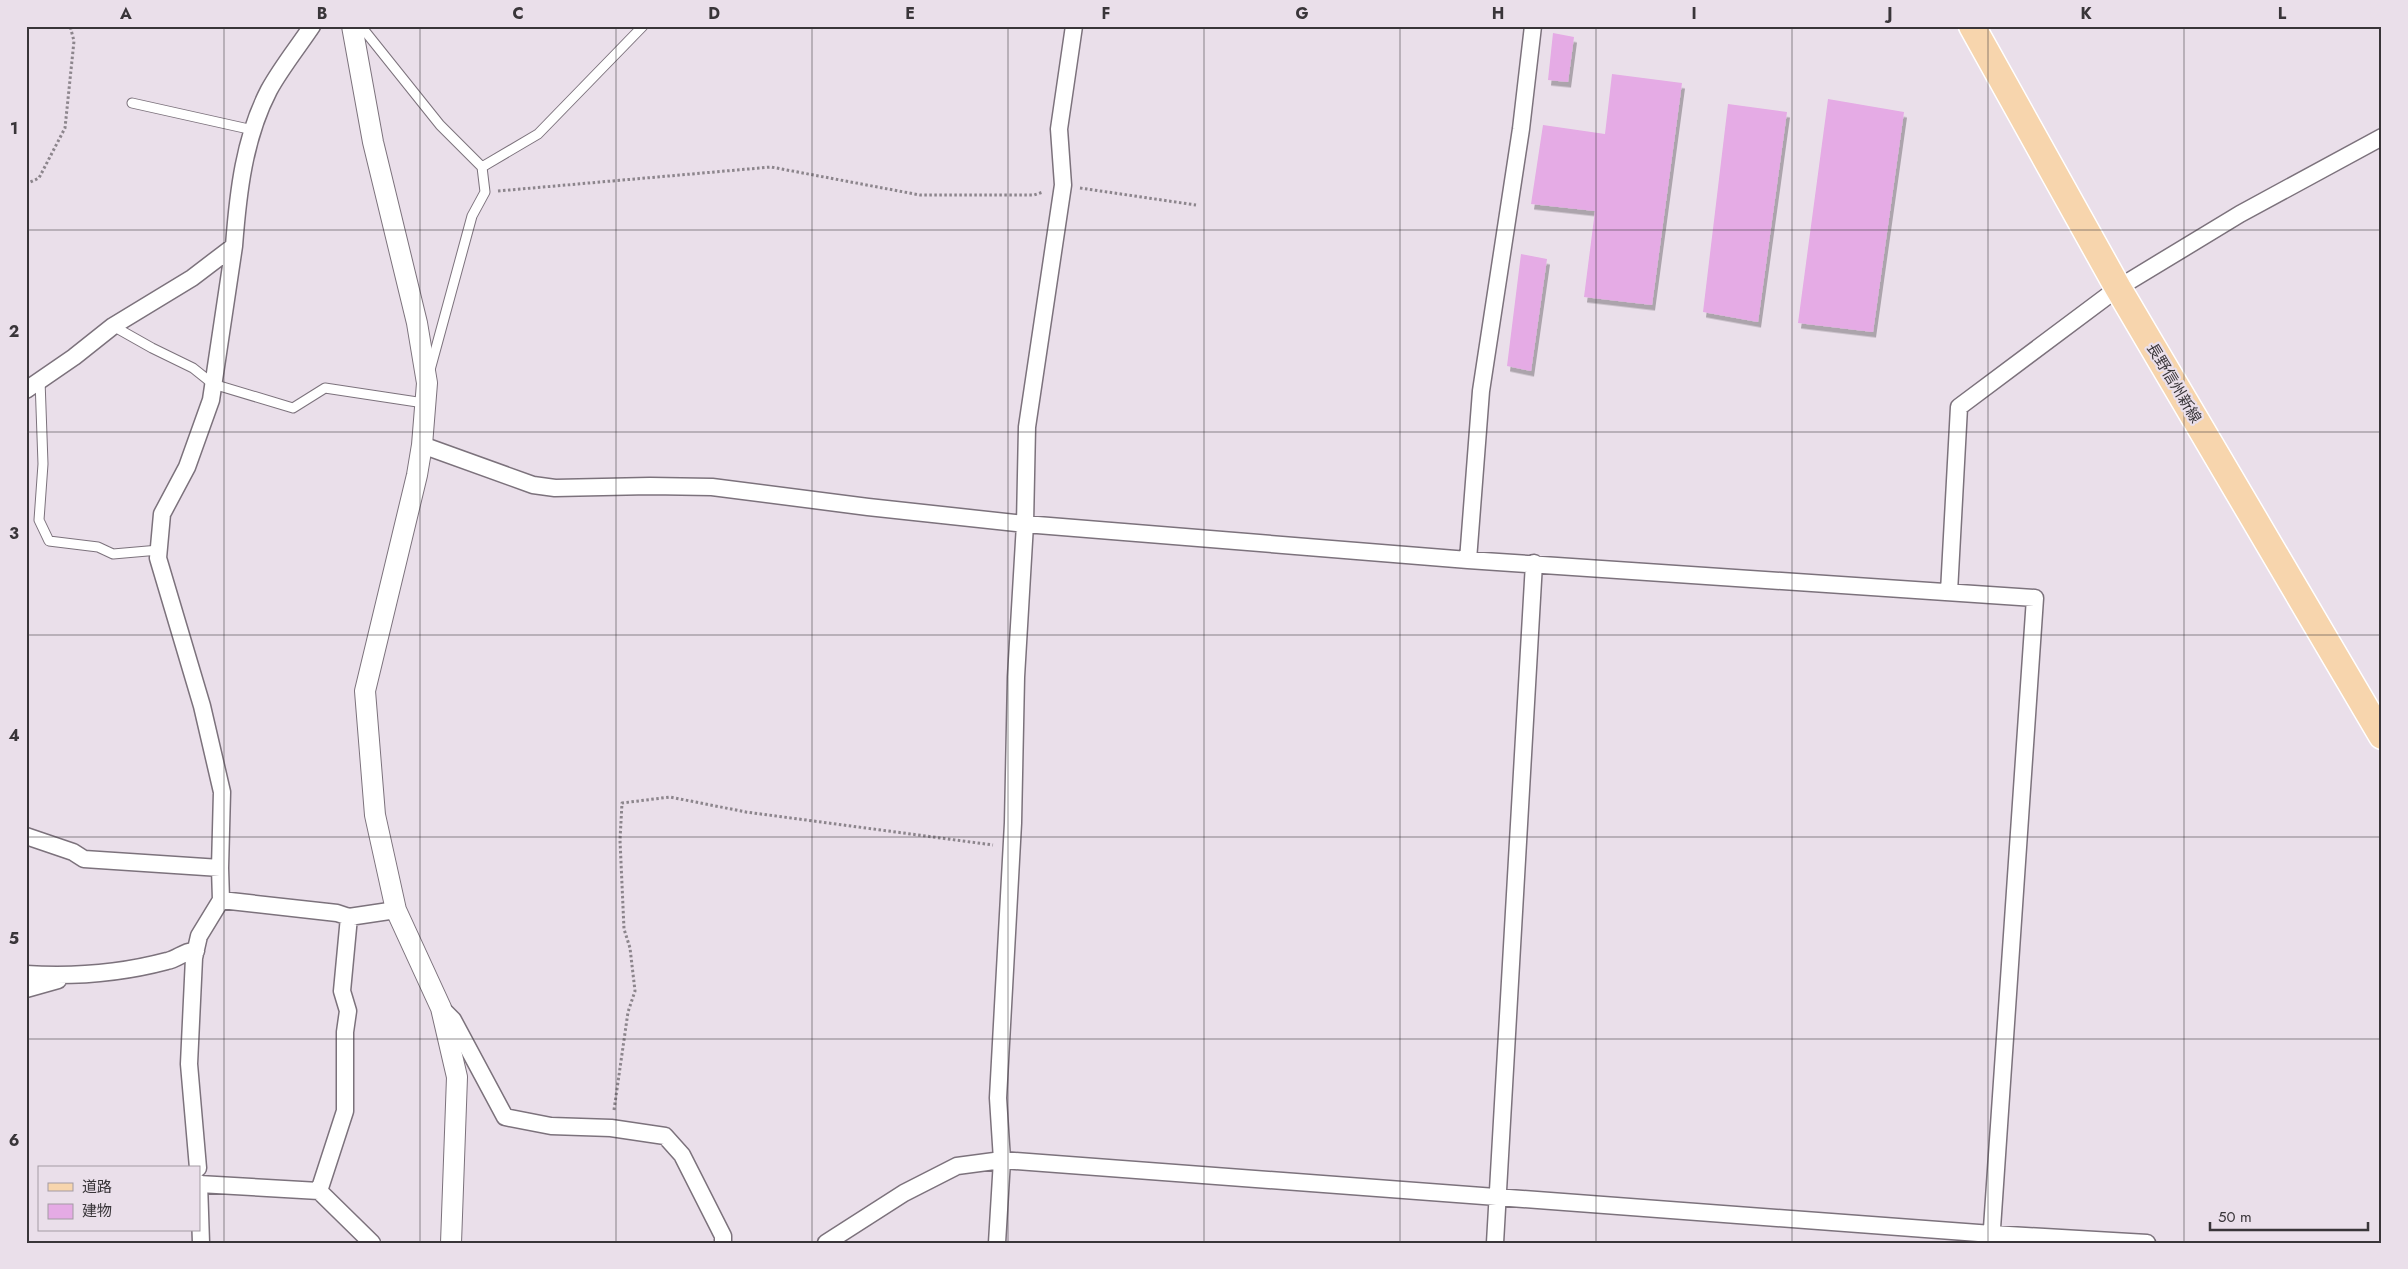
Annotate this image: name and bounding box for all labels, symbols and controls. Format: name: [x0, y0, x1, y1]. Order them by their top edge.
text: A: [119, 2, 132, 25]
text: B: [317, 2, 327, 25]
text: C: [512, 2, 524, 25]
text: D: [708, 2, 720, 25]
text: E: [905, 2, 915, 25]
text: F: [1102, 2, 1110, 25]
text: G: [1295, 2, 1309, 25]
text: H: [1492, 2, 1504, 25]
text: I: [1691, 2, 1697, 25]
text: J: [1884, 2, 1893, 25]
text: K: [2080, 2, 2092, 25]
text: L: [2278, 2, 2287, 25]
text: 1: [10, 117, 18, 140]
text: 2: [9, 320, 19, 343]
street label: 長野信州新線: [2141, 339, 2207, 427]
text: 3: [9, 522, 19, 545]
text: 4: [8, 724, 20, 747]
text: 5: [9, 927, 19, 950]
text: 6: [9, 1129, 19, 1152]
legend: [38, 1166, 200, 1232]
text: 道路: [82, 1176, 112, 1198]
scale bar: [2210, 1199, 2368, 1231]
text: 建物: [82, 1200, 112, 1222]
text: 50 m: [2218, 1206, 2252, 1228]

